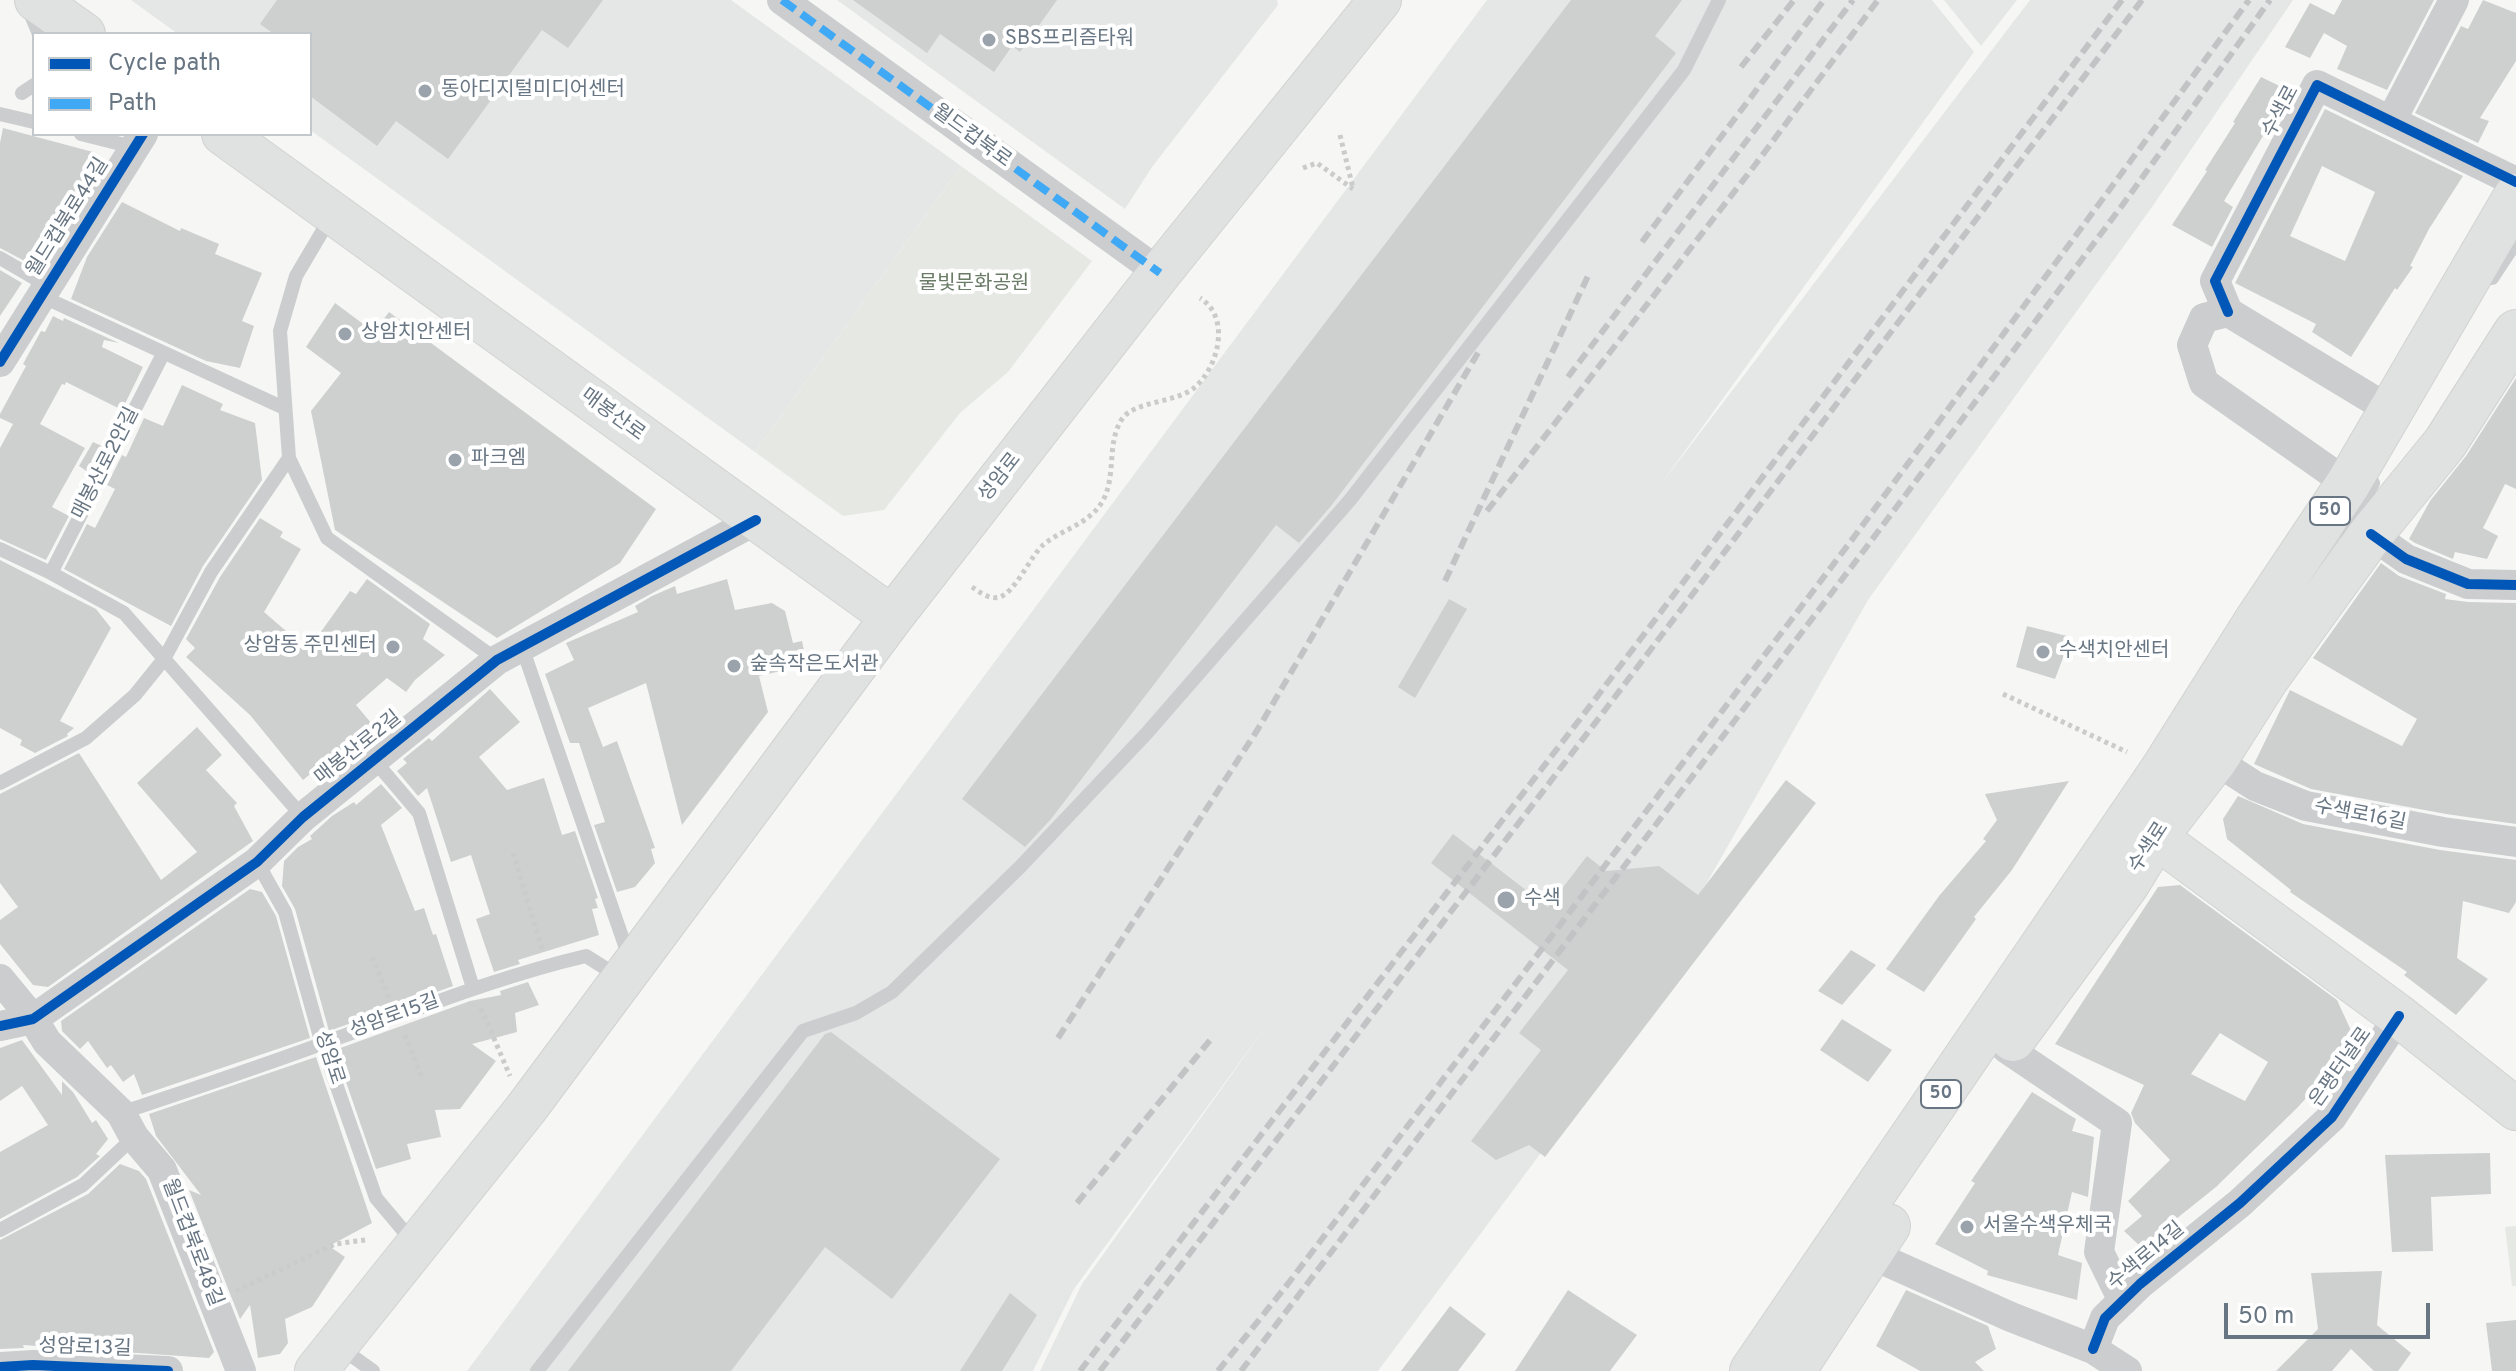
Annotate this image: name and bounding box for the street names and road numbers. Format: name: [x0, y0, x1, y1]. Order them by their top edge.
street label: 수색로: [2258, 82, 2306, 142]
street label: 월드컵북로: [927, 100, 1015, 174]
street label: 월드컵북로44길: [23, 154, 115, 282]
street label: 매봉산로: [575, 385, 649, 447]
street label: 매봉산로2안길: [68, 404, 146, 524]
street label: 성암로: [975, 449, 1027, 507]
road number: 50: [2310, 497, 2350, 525]
street label: 매봉산로2길: [311, 707, 407, 791]
street label: 수색로16길: [2312, 795, 2408, 837]
street label: 수색로: [2125, 818, 2175, 878]
street label: 성암로15길: [347, 990, 443, 1044]
street label: 은평터널로: [2306, 1023, 2378, 1113]
street label: 성암로: [308, 1028, 348, 1088]
road number: 50: [1921, 1080, 1961, 1108]
street label: 월드컵북로48길: [156, 1176, 226, 1310]
street label: 수색로14길: [2104, 1218, 2190, 1296]
street label: 성암로13길: [38, 1335, 132, 1363]

